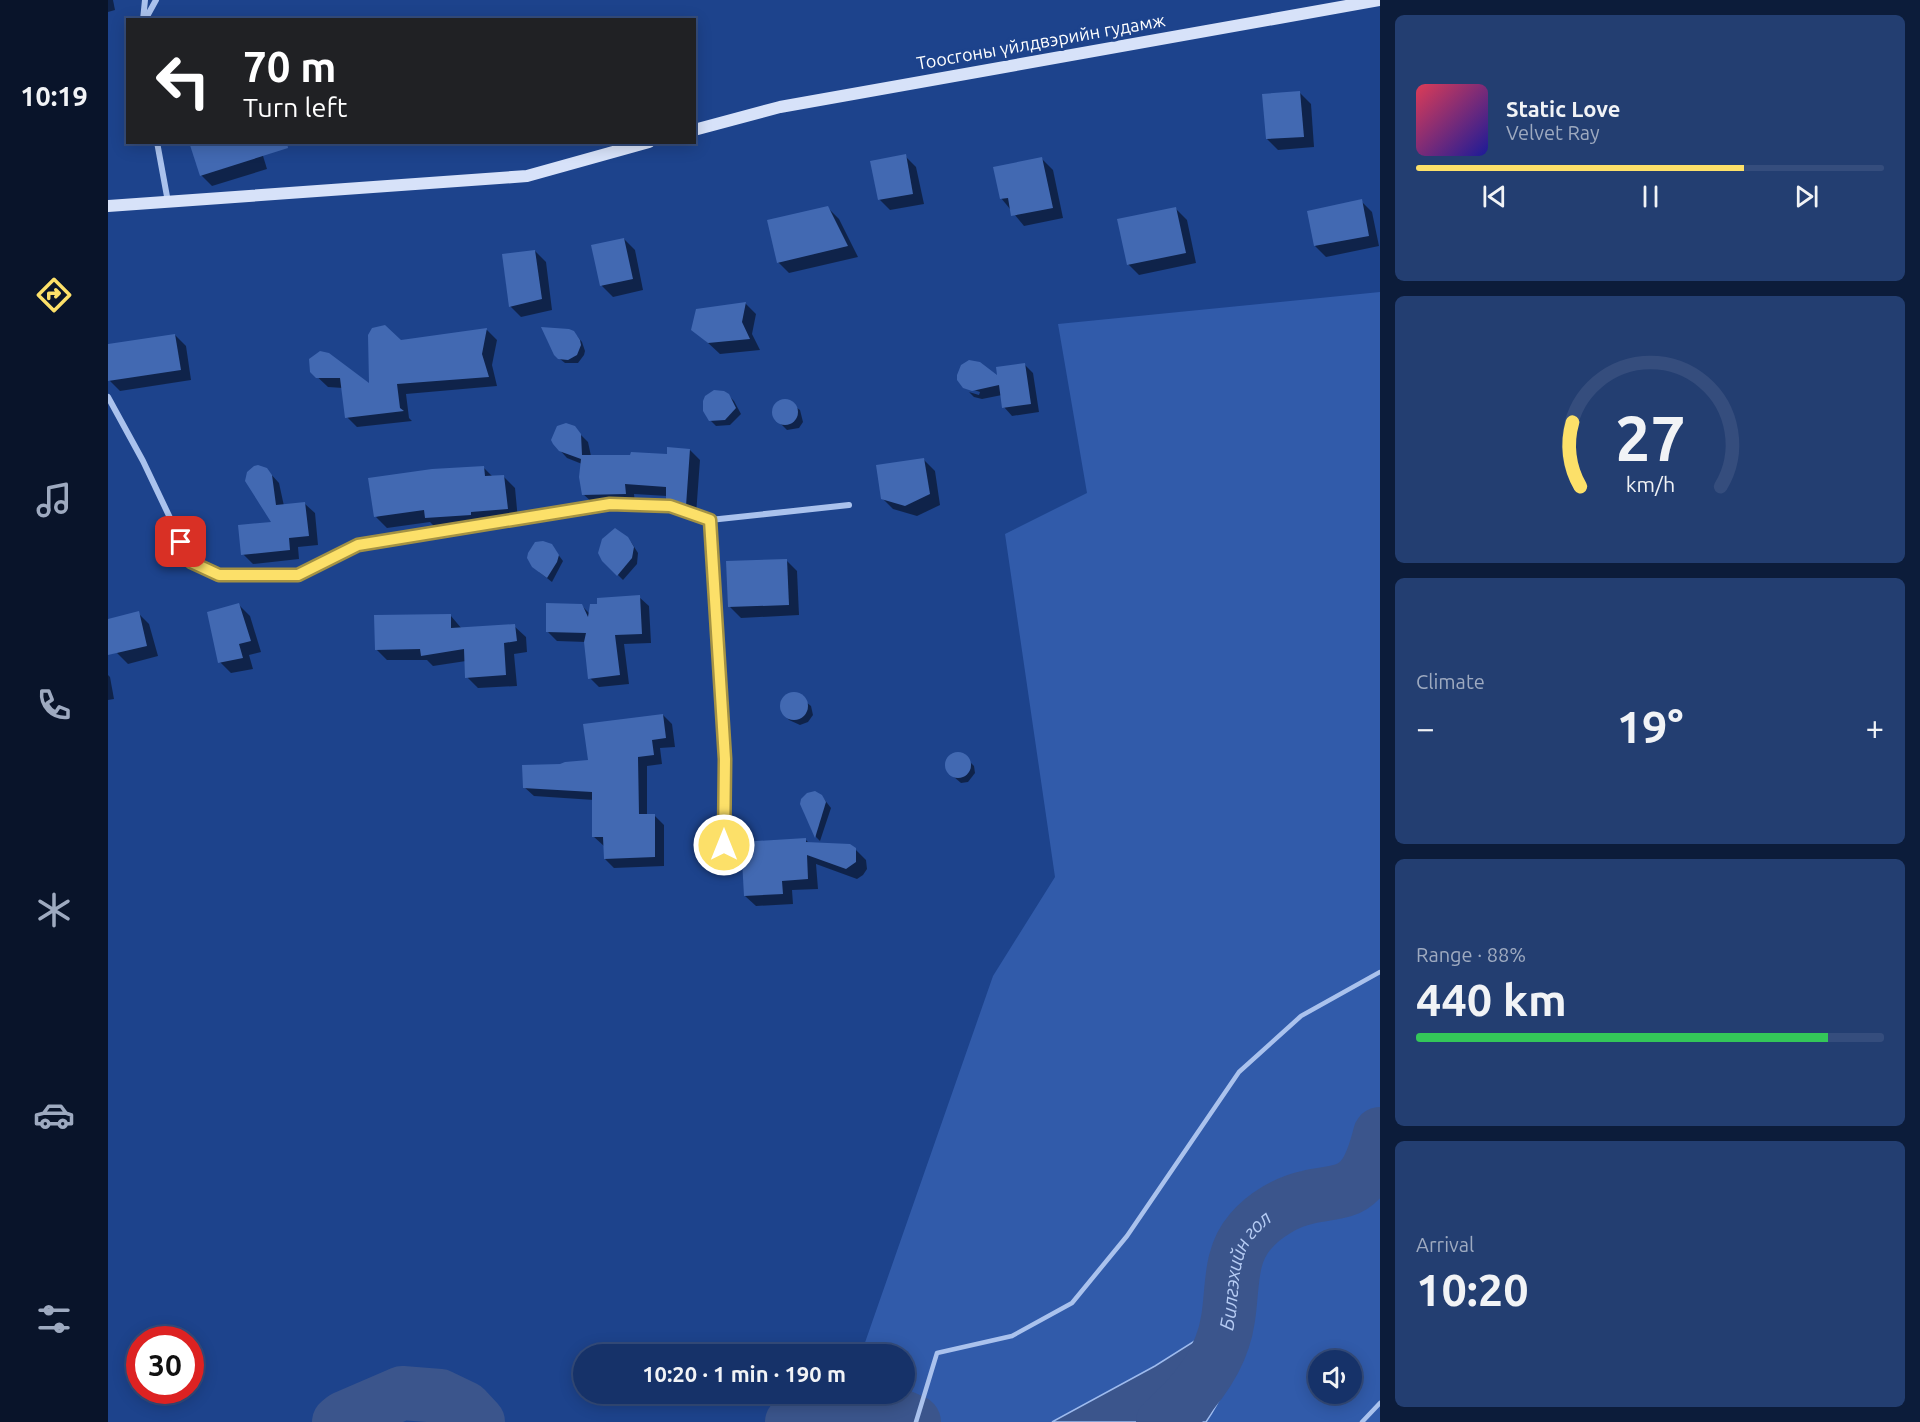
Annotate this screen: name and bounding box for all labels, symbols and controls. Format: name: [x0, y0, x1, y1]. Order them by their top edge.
street label: Тоосгоны үйлдвэрийн гудамж: [915, 9, 1167, 73]
icon: left: [144, 42, 222, 120]
text: 70 m: [243, 43, 337, 90]
text: 10:19: [20, 81, 88, 111]
text: Turn left: [243, 92, 347, 122]
text: Static Love: [1506, 96, 1621, 121]
text: Velvet Ray: [1506, 121, 1600, 144]
icon: previous: [1478, 180, 1511, 213]
icon: pause: [1634, 180, 1667, 213]
icon: next: [1790, 180, 1823, 213]
icon: directions: [33, 274, 75, 316]
text: 27: [1615, 403, 1685, 473]
text: km/h: [1625, 472, 1675, 496]
icon: music: [33, 479, 75, 521]
pin: [155, 516, 206, 567]
icon: arrive: [164, 525, 197, 558]
text: Climate: [1416, 670, 1485, 693]
icon: phone: [33, 684, 75, 726]
text: 19°: [1617, 701, 1683, 752]
text: −: [1416, 709, 1435, 746]
text: +: [1865, 709, 1884, 746]
position arrow: [692, 813, 756, 877]
icon: climate: [33, 889, 75, 931]
text: Range · 88%: [1416, 943, 1526, 966]
text: 440 km: [1416, 974, 1567, 1025]
icon: car: [33, 1094, 75, 1136]
water label: Билгэхийн гол: [1214, 1206, 1275, 1332]
text: Arrival: [1416, 1233, 1474, 1256]
text: 10:20: [1416, 1264, 1529, 1315]
icon: filters: [33, 1298, 75, 1340]
speed limit sign: 30: [126, 1326, 204, 1404]
map controls: [1308, 1350, 1362, 1404]
button: sound: [1308, 1350, 1362, 1404]
text: 10:20 · 1 min · 190 m: [642, 1361, 846, 1386]

